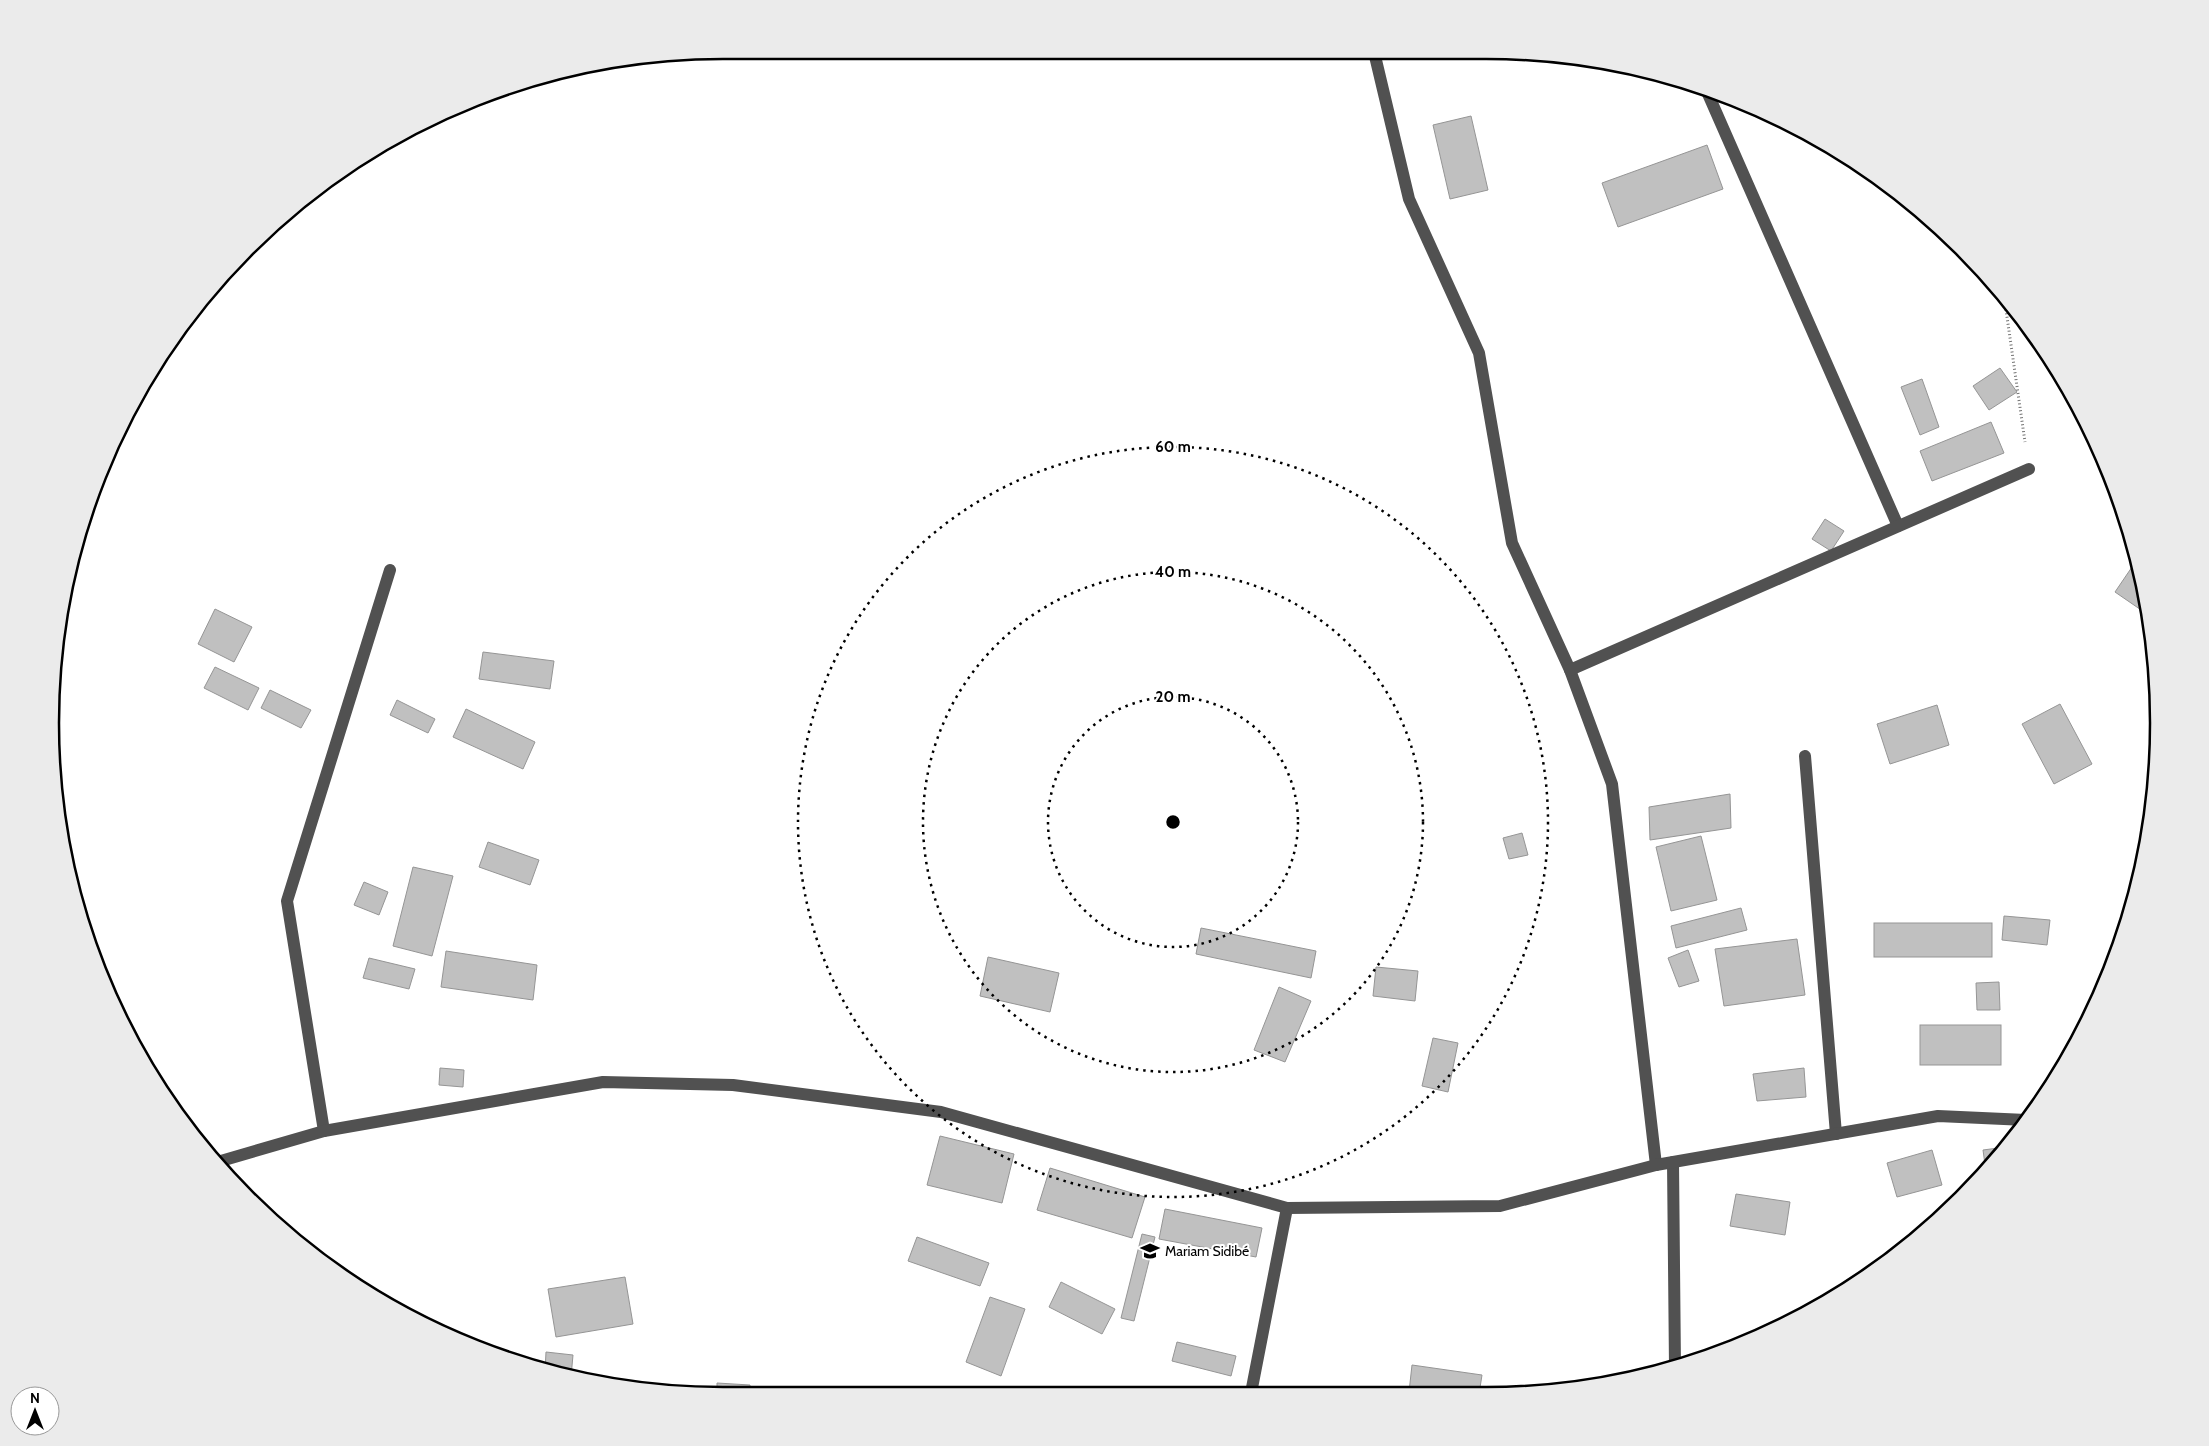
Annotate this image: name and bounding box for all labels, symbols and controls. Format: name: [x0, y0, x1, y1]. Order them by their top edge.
text: 60 m: [1155, 438, 1191, 456]
text: 40 m: [1155, 563, 1191, 581]
text: 20 m: [1156, 688, 1190, 706]
centre of rings: [1164, 813, 1182, 831]
school or university icon: Mariam Sidibé: [1139, 1240, 1161, 1262]
place label: Mariam Sidibé: [1165, 1242, 1249, 1260]
north arrow: [10, 1386, 60, 1436]
text: N: [30, 1389, 40, 1407]

